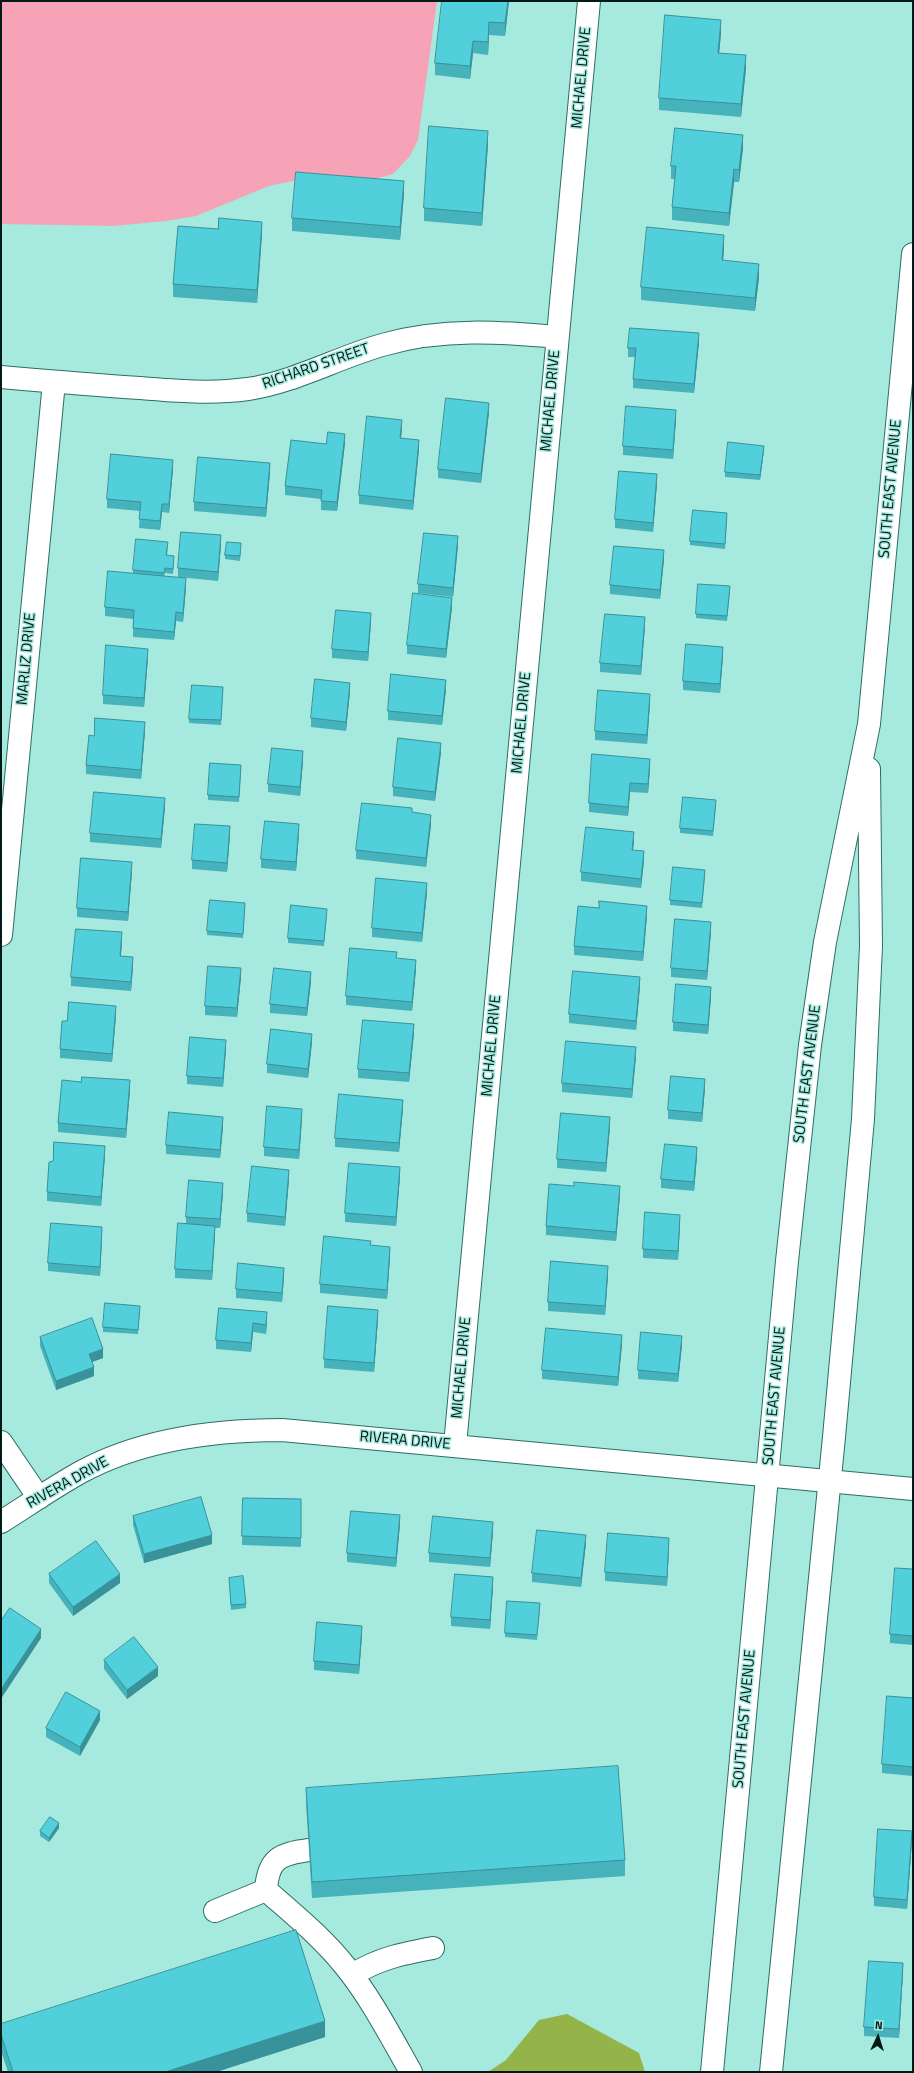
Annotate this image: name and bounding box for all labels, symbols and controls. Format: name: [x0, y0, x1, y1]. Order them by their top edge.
street label: MICHAEL DRIVE: [569, 26, 595, 130]
street label: RICHARD STREET: [260, 340, 372, 394]
street label: MICHAEL DRIVE: [538, 349, 564, 453]
street label: SOUTH EAST AVENUE: [876, 419, 906, 559]
street label: MARLIZ DRIVE: [14, 612, 40, 706]
street label: MICHAEL DRIVE: [509, 671, 535, 775]
street label: MICHAEL DRIVE: [479, 994, 505, 1098]
street label: SOUTH EAST AVENUE: [791, 1004, 825, 1144]
street label: MICHAEL DRIVE: [449, 1316, 475, 1420]
street label: SOUTH EAST AVENUE: [760, 1326, 790, 1466]
street label: RIVERA DRIVE: [359, 1428, 451, 1454]
street label: RIVERA DRIVE: [24, 1453, 112, 1513]
street label: SOUTH EAST AVENUE: [730, 1649, 760, 1789]
north arrow: [858, 2017, 898, 2057]
text: N: [874, 2017, 883, 2033]

